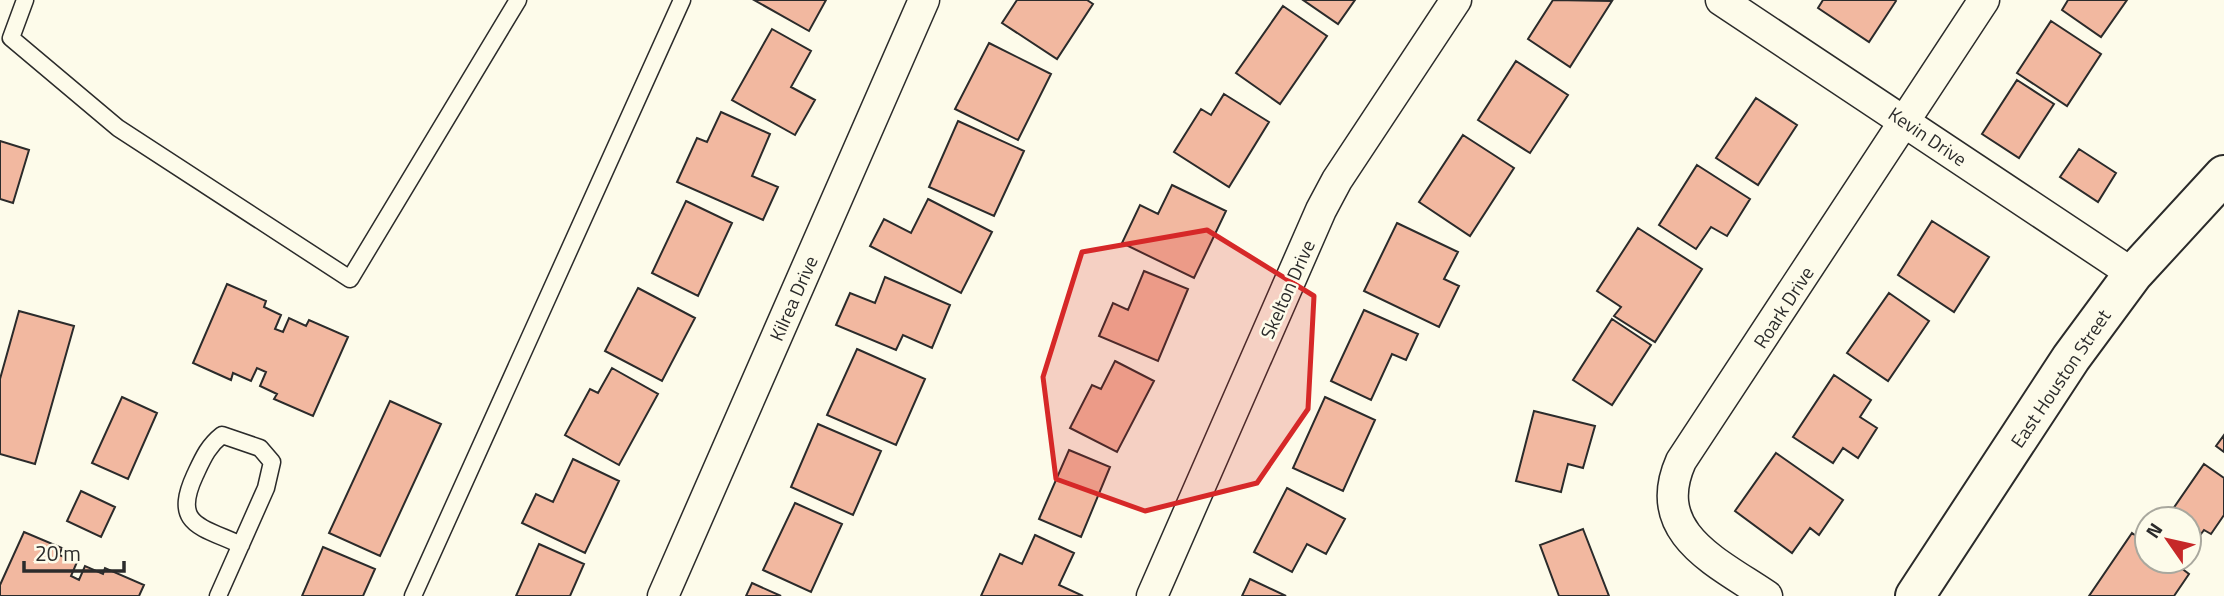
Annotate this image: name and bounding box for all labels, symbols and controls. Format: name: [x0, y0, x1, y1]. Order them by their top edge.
street label: Kevin Drive: [1883, 99, 1973, 173]
street label: Skelton Drive: [1252, 235, 1322, 343]
street label: Kilrea Drive: [761, 251, 825, 345]
street label: Roark Drive: [1746, 260, 1820, 354]
street label: East Houston Street: [2003, 303, 2117, 453]
north arrow: [2133, 505, 2203, 575]
text: N: [2138, 517, 2169, 544]
scale bar: [24, 530, 124, 574]
text: 20 m: [35, 537, 81, 569]

